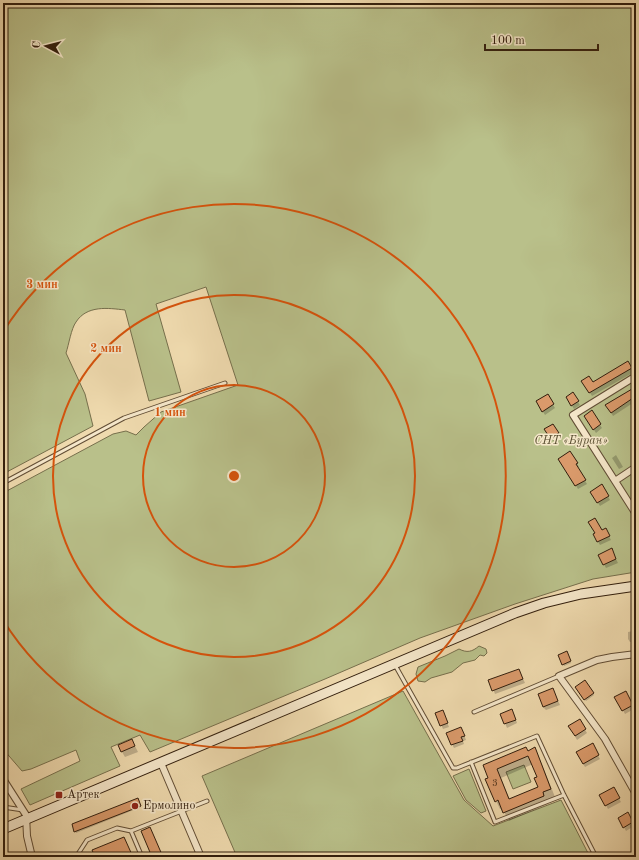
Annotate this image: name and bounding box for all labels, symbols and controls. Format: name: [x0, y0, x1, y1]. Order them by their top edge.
north arrow: [26, 26, 66, 66]
scale bar: [485, 26, 598, 52]
text: 100 m: [491, 35, 525, 47]
text: С: [32, 41, 43, 49]
text: 3 мин: [26, 279, 58, 291]
text: 2 мин: [90, 343, 122, 355]
text: 1 мин: [154, 407, 186, 419]
park label: СНТ «Буран»: [534, 435, 608, 447]
centre of rings: [227, 469, 241, 483]
house number: 3: [492, 778, 498, 788]
place label: Артек: [67, 789, 100, 801]
marker: Артек: [54, 790, 64, 800]
place label: Ермолино: [143, 800, 195, 812]
marker: Ермолино: [130, 801, 140, 811]

